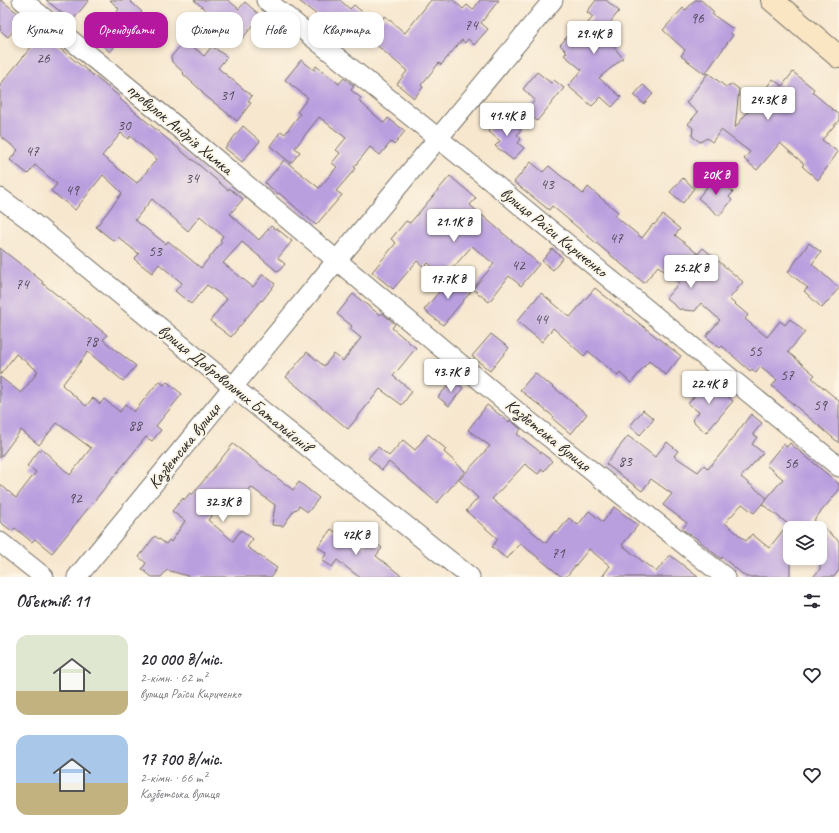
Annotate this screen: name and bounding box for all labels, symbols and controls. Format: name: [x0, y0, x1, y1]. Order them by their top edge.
house number: 96: [690, 9, 705, 28]
chip: Купити: [12, 12, 76, 48]
chip: Орендувати: [84, 12, 168, 48]
chip: Фільтри: [176, 12, 243, 48]
chip: Нове: [251, 12, 300, 48]
chip: Квартира: [308, 12, 384, 48]
house number: 74: [464, 16, 479, 35]
pin: 29.4K ₴: [557, 21, 631, 55]
text: 29.4K ₴: [576, 26, 612, 42]
house number: 26: [36, 49, 51, 68]
street label: провулок Андрія Химка: [123, 79, 239, 181]
house number: 31: [220, 86, 235, 105]
pin: 24.3K ₴: [731, 87, 805, 121]
text: 24.3K ₴: [750, 92, 786, 108]
pin: 41.4K ₴: [470, 103, 544, 137]
text: 41.4K ₴: [489, 108, 525, 124]
house number: 30: [117, 116, 132, 135]
house number: 47: [25, 142, 40, 161]
pin: 20K ₴: [688, 162, 744, 196]
text: 20K ₴: [702, 167, 730, 183]
house number: 34: [185, 169, 200, 188]
house number: 43: [540, 175, 555, 194]
house number: 49: [65, 181, 80, 200]
street label: вулиця Раїси Кириченко: [496, 182, 613, 283]
pin: 21.1K ₴: [417, 209, 491, 243]
text: 21.1K ₴: [436, 214, 472, 230]
house number: 47: [609, 229, 624, 248]
house number: 53: [148, 242, 163, 261]
pin: 25.2K ₴: [654, 255, 728, 289]
house number: 42: [511, 256, 526, 275]
text: 25.2K ₴: [673, 260, 709, 276]
pin: 17.7K ₴: [411, 266, 485, 300]
text: 17.7K ₴: [430, 271, 466, 287]
house number: 74: [15, 275, 30, 294]
house number: 44: [534, 310, 549, 329]
street label: вулиця Добровольчих Батальйонів: [154, 320, 319, 459]
house number: 78: [84, 332, 99, 351]
house number: 55: [748, 342, 763, 361]
pin: 43.7K ₴: [414, 359, 488, 393]
text: 43.7K ₴: [433, 364, 469, 380]
house number: 57: [780, 366, 795, 385]
pin: 22.4K ₴: [672, 371, 746, 405]
text: 22.4K ₴: [691, 376, 727, 392]
street label: Казбетська вулиця: [501, 394, 596, 477]
house number: 59: [813, 396, 828, 415]
street label: Казбетська вулиця: [143, 398, 226, 493]
house number: 88: [128, 416, 143, 435]
house number: 83: [618, 452, 633, 471]
house number: 56: [784, 454, 799, 473]
house number: 92: [68, 489, 83, 508]
pin: 32.3K ₴: [186, 489, 260, 523]
text: 32.3K ₴: [205, 494, 241, 510]
map controls: [783, 521, 827, 565]
button: layers: [783, 521, 827, 565]
pin: 42K ₴: [328, 522, 384, 556]
text: 42K ₴: [342, 527, 370, 543]
house number: 71: [551, 544, 566, 563]
icon: filters: [801, 590, 823, 612]
text: Об’єктів: 11: [16, 591, 89, 612]
text: 20 000 ₴/міс.: [140, 649, 222, 670]
icon: home: [48, 651, 96, 699]
icon: heart: [801, 664, 823, 686]
text: 2-кімн. · 62 m²: [140, 670, 207, 686]
text: вулиця Раїси Кириченко: [140, 686, 241, 702]
text: 17 700 ₴/міс.: [140, 749, 222, 770]
icon: home: [48, 751, 96, 799]
icon: heart: [801, 764, 823, 786]
text: 2-кімн. · 66 m²: [140, 770, 207, 786]
text: Казбетська вулиця: [140, 786, 219, 802]

